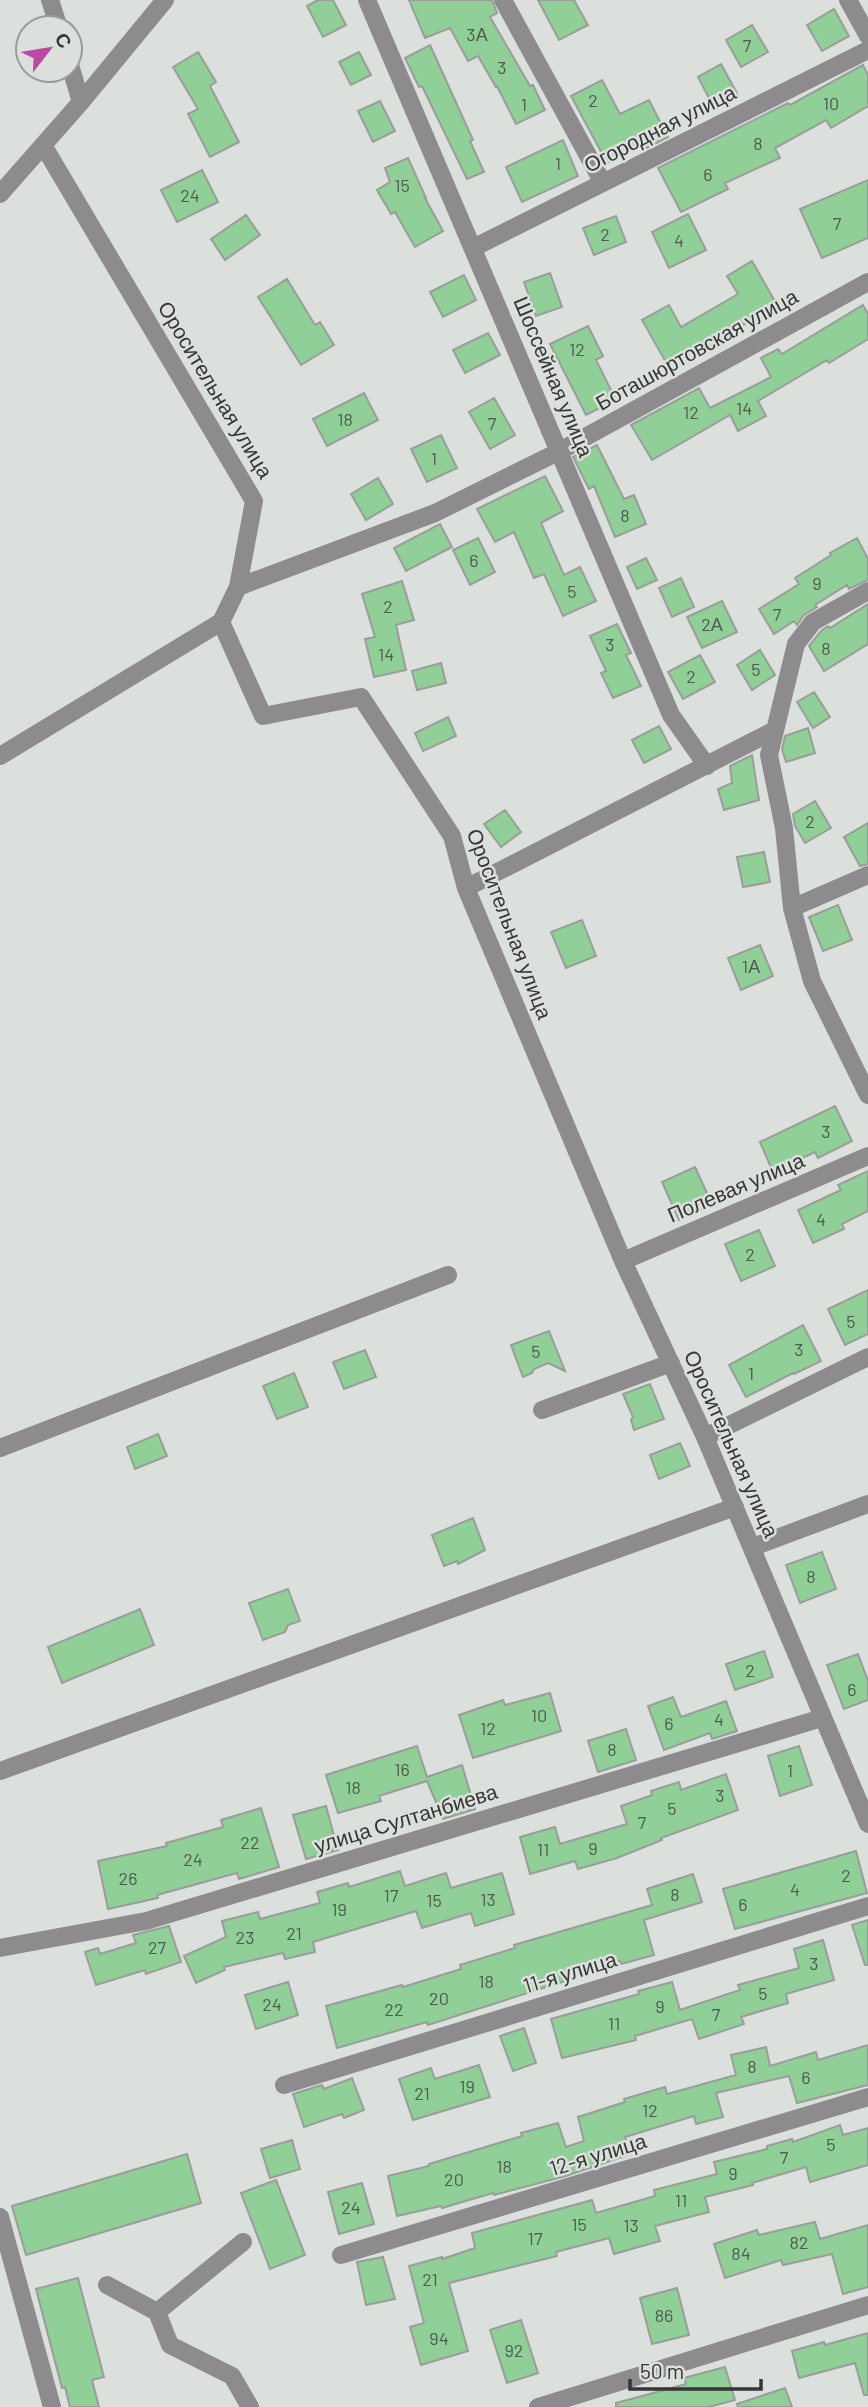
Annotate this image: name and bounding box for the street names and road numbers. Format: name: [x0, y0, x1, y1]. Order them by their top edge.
street label: Огородная улица: [579, 78, 740, 177]
street label: Боташюртовская улица: [591, 283, 802, 415]
street label: Шоссейная улица: [509, 292, 600, 461]
street label: Оросительная улица: [154, 296, 279, 483]
street label: Оросительная улица: [463, 825, 558, 1023]
street label: Полевая улица: [663, 1146, 808, 1227]
street label: Оросительная улица: [680, 1346, 785, 1541]
street label: улица Султанбиева: [311, 1778, 500, 1857]
street label: 11-я улица: [520, 1945, 620, 1998]
street label: 12-я улица: [546, 2127, 649, 2180]

